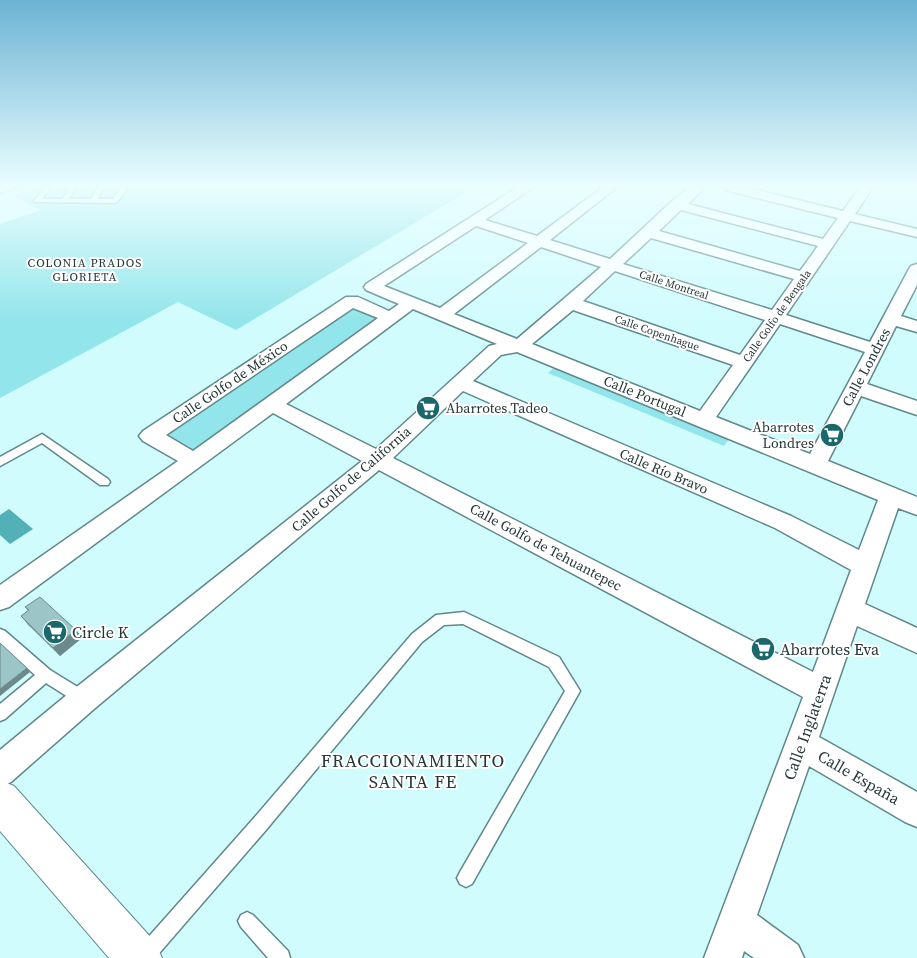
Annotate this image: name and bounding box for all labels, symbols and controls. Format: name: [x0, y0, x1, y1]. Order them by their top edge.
district label: COLONIA PRADOS GLORIETA: [28, 255, 142, 285]
street label: Calle Golfo de Bengala: [739, 266, 815, 365]
street label: Calle Montreal: [637, 267, 711, 303]
street label: Calle Copenhague: [613, 311, 702, 355]
street label: Calle Londres: [837, 324, 895, 410]
street label: Calle Golfo de México: [168, 336, 292, 428]
street label: Calle Portugal: [601, 370, 689, 422]
supermarket icon: Abarrotes Tadeo: [415, 395, 441, 421]
place label: Abarrotes Tadeo: [446, 398, 549, 418]
place label: Abarrotes Londres: [753, 417, 814, 453]
street label: Calle Golfo de California: [287, 421, 416, 537]
supermarket icon: Abarrotes Londres: [819, 422, 845, 448]
street label: Calle Río Bravo: [616, 443, 712, 499]
street label: Calle Golfo de Tehuantepec: [466, 498, 626, 596]
supermarket icon: Circle K: [42, 619, 68, 645]
place label: Circle K: [72, 621, 129, 643]
supermarket icon: Abarrotes Eva: [750, 636, 776, 662]
place label: Abarrotes Eva: [780, 638, 880, 660]
street label: Calle Inglaterra: [778, 670, 837, 783]
street label: Calle España: [814, 745, 905, 810]
district label: FRACCIONAMIENTO SANTA FE: [321, 748, 505, 794]

